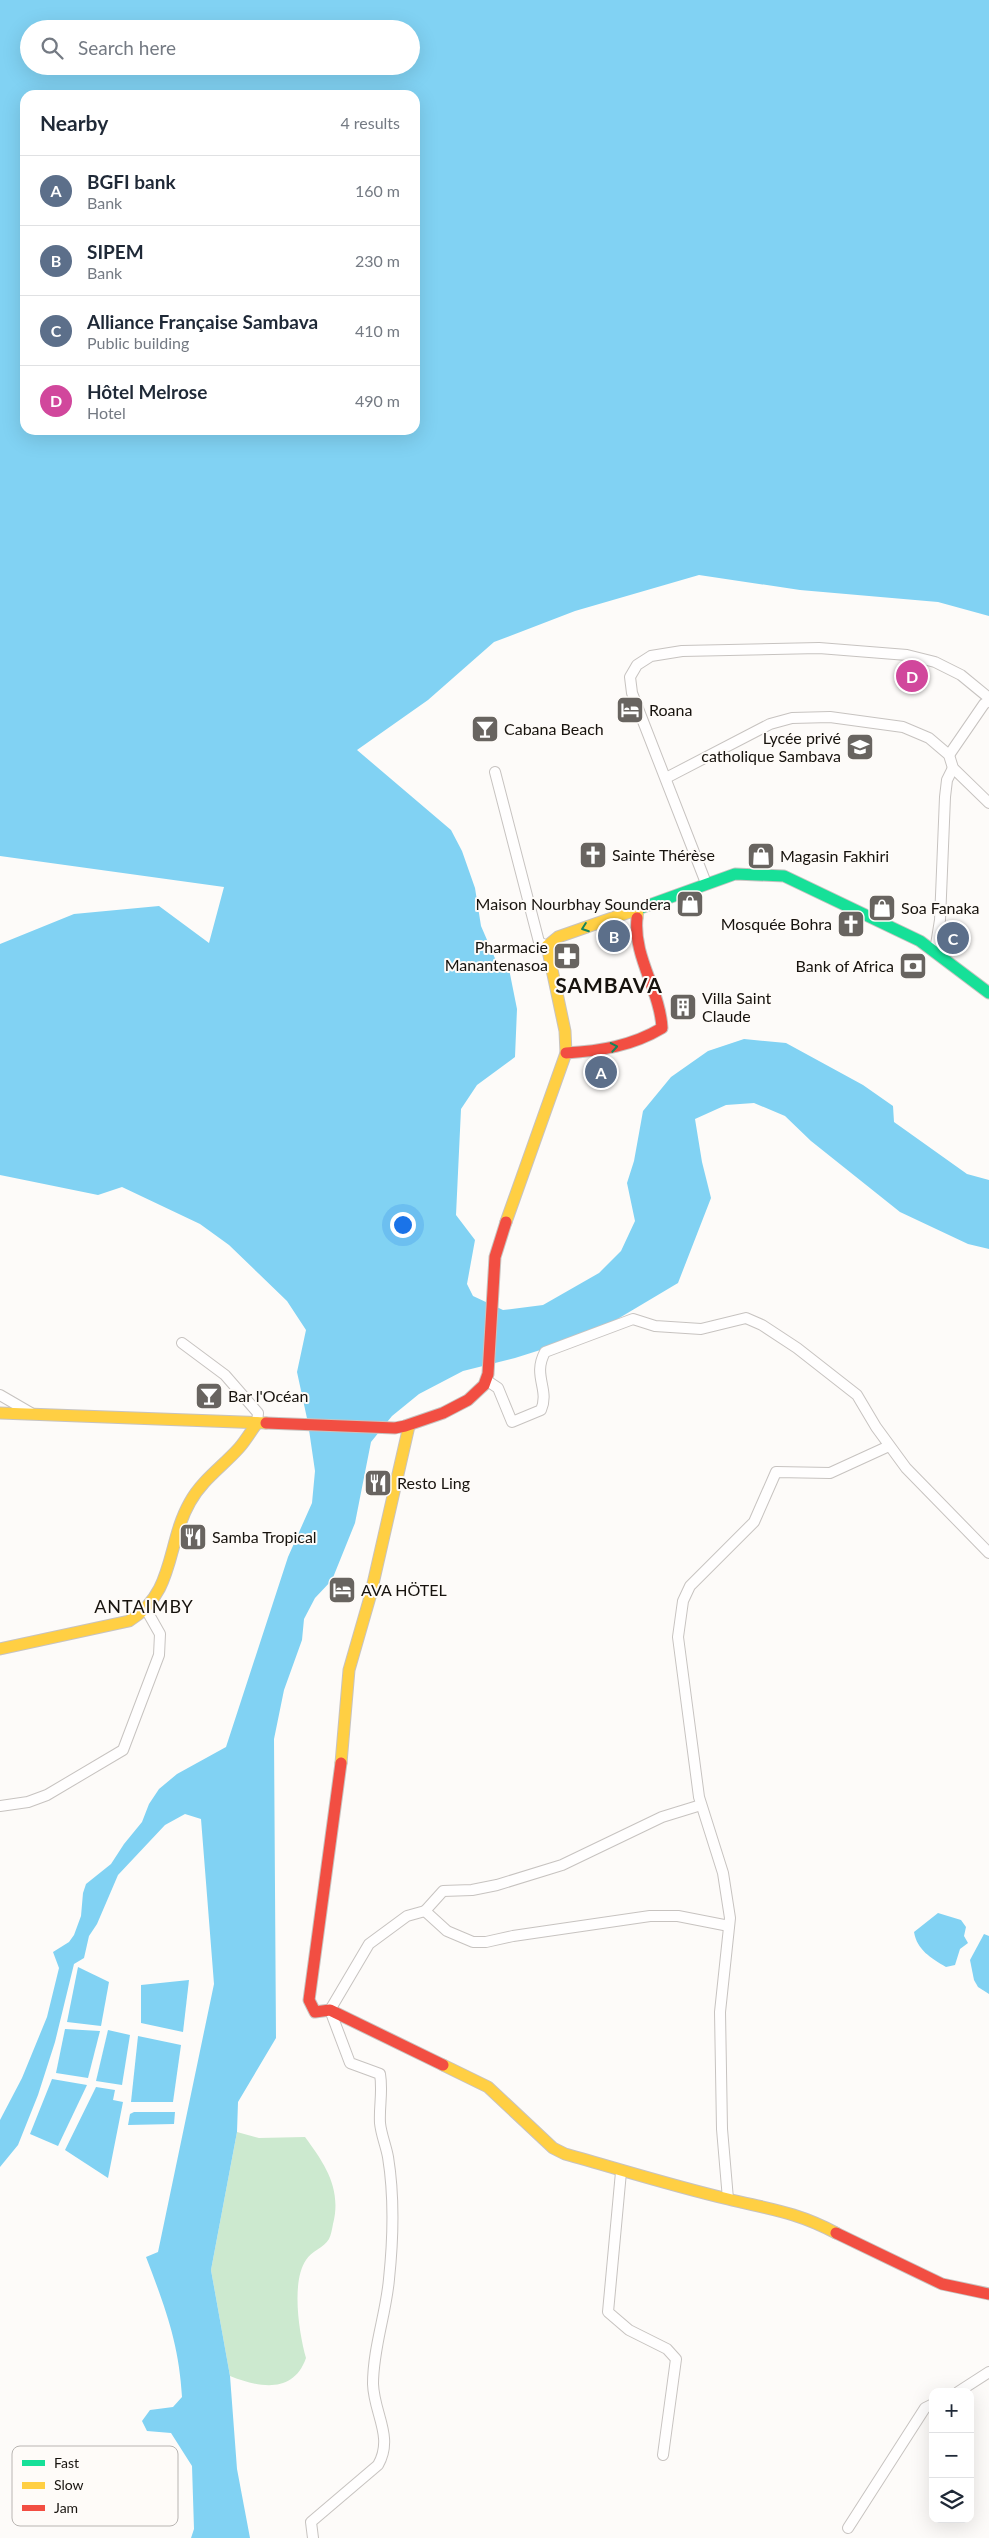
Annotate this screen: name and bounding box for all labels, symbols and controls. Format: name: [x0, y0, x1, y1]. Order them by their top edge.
search box: [20, 20, 420, 75]
icon: search: [38, 34, 66, 62]
text: Search here: [78, 36, 176, 59]
text: Nearby: [40, 110, 108, 135]
text: 4 results: [340, 113, 400, 132]
text: BGFI bank: [87, 170, 176, 193]
text: A: [50, 181, 62, 200]
text: 160 m: [355, 181, 400, 200]
text: Bank: [87, 193, 122, 212]
text: SIPEM: [87, 240, 144, 263]
text: B: [51, 251, 61, 270]
text: 230 m: [355, 251, 400, 270]
text: Bank: [87, 263, 122, 282]
text: Alliance Française Sambava: [87, 310, 318, 333]
text: C: [51, 321, 61, 340]
text: 410 m: [355, 321, 400, 340]
text: Public building: [87, 333, 189, 352]
text: Hôtel Melrose: [87, 380, 207, 403]
text: D: [50, 391, 62, 410]
text: 490 m: [355, 391, 400, 410]
text: Hotel: [87, 403, 126, 422]
pin: D: [896, 657, 928, 695]
hotel icon: Roana: [615, 695, 645, 725]
place label: Roana: [649, 700, 692, 719]
bar icon: Cabana Beach: [470, 714, 500, 744]
place label: Cabana Beach: [504, 719, 604, 738]
place label: Lycée privé catholique Sambava: [701, 728, 841, 765]
school or university icon: Lycée privé catholique Sambava: [845, 732, 875, 762]
church icon: Sainte Thérèse: [578, 840, 608, 870]
shop icon: Magasin Fakhiri: [746, 841, 776, 871]
place label: Sainte Thérèse: [612, 845, 715, 864]
place label: Magasin Fakhiri: [780, 846, 889, 865]
shop icon: Maison Nourbhay Soundera: [675, 889, 705, 919]
shop icon: Soa Fanaka: [867, 893, 897, 923]
place label: Maison Nourbhay Soundera: [476, 894, 671, 913]
place label: Soa Fanaka: [901, 898, 980, 917]
church icon: Mosquée Bohra: [836, 909, 866, 939]
place label: Mosquée Bohra: [721, 914, 832, 933]
pin: B: [598, 917, 630, 955]
pin: C: [937, 919, 969, 957]
one-way arrow: [581, 922, 589, 932]
place label: Pharmacie Manantenasoa: [445, 937, 548, 974]
pharmacy icon: Pharmacie Manantenasoa: [552, 941, 582, 971]
bank icon: Bank of Africa: [898, 951, 928, 981]
place label: Bank of Africa: [796, 956, 894, 975]
district label: SAMBAVA: [555, 972, 663, 997]
place label: Villa Saint Claude: [702, 988, 771, 1025]
building icon: Villa Saint Claude: [668, 992, 698, 1022]
one-way arrow: [610, 1042, 619, 1053]
pin: A: [585, 1053, 617, 1091]
your location: [390, 1212, 416, 1238]
bar icon: Bar l'Océan: [194, 1381, 224, 1411]
place label: Bar l'Océan: [228, 1386, 308, 1405]
restaurant icon: Resto Ling: [363, 1468, 393, 1498]
place label: Resto Ling: [397, 1473, 470, 1492]
restaurant icon: Samba Tropical: [178, 1522, 208, 1552]
place label: Samba Tropical: [212, 1527, 317, 1546]
hotel icon: AVA HÖTEL: [327, 1575, 357, 1605]
place label: AVA HÖTEL: [361, 1580, 447, 1599]
district label: ANTAIMBY: [94, 1595, 194, 1617]
map controls: [929, 2388, 974, 2523]
button: +: [929, 2388, 974, 2433]
button: −: [929, 2433, 974, 2478]
legend: [12, 2446, 178, 2526]
text: Fast: [54, 2454, 79, 2471]
text: Slow: [54, 2476, 84, 2493]
button: layers: [929, 2478, 974, 2523]
text: Jam: [54, 2499, 78, 2516]

